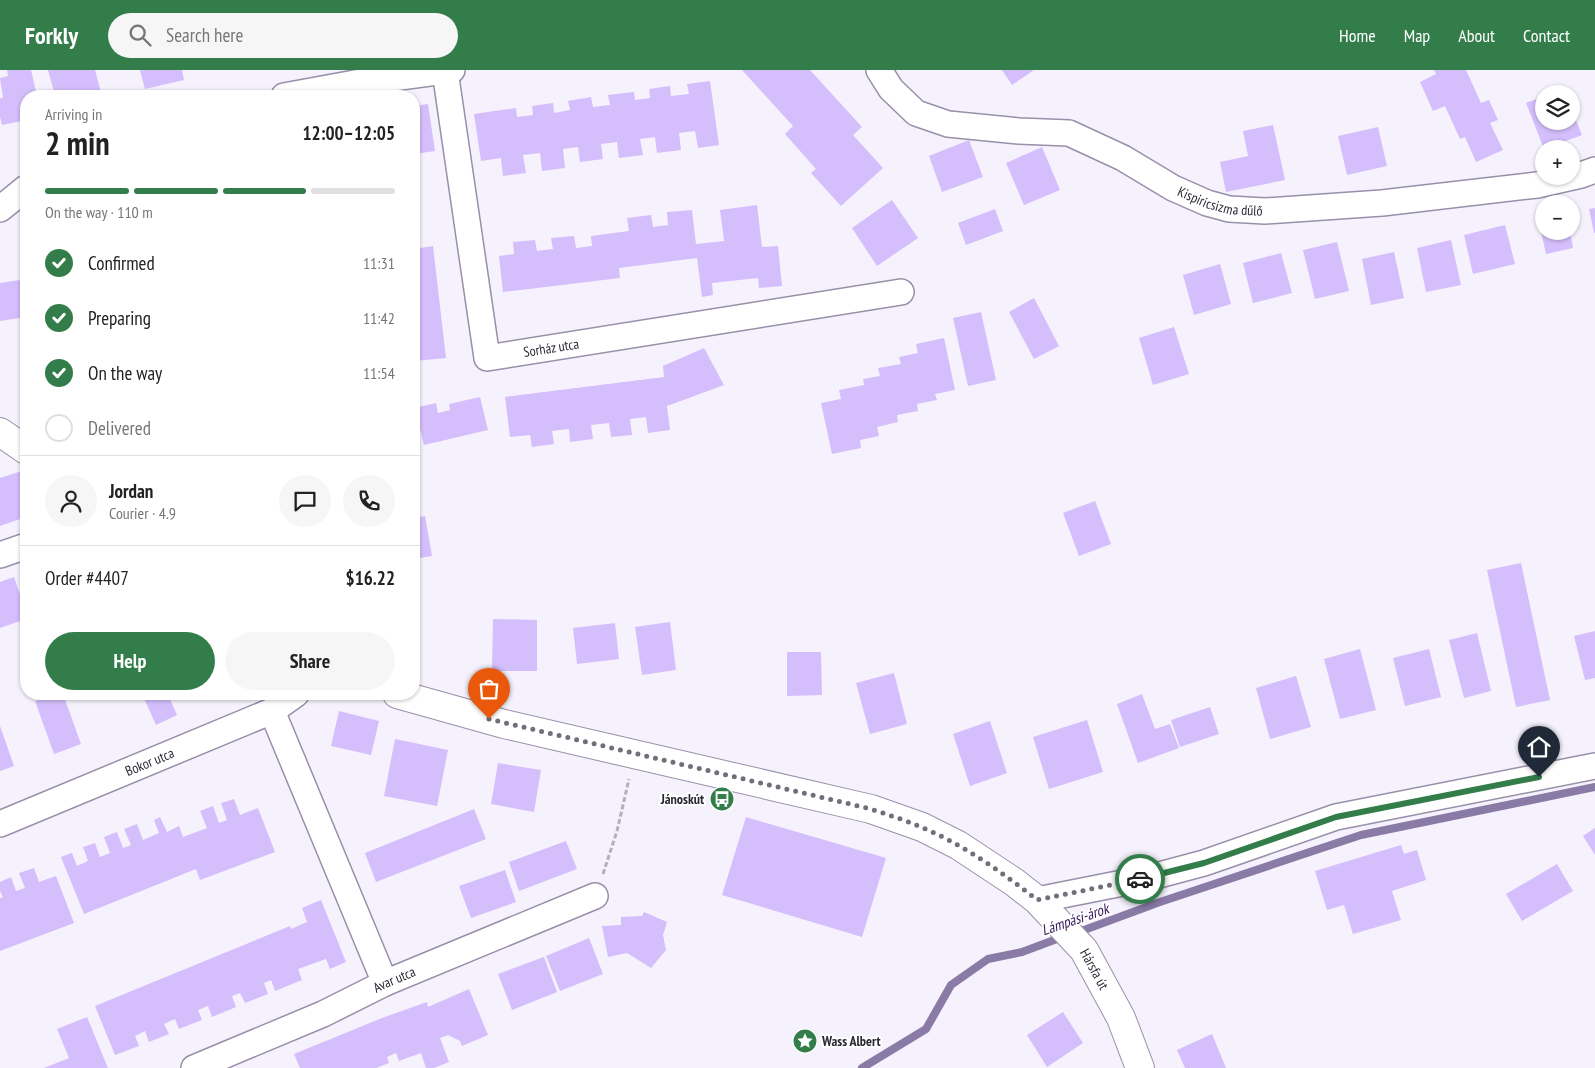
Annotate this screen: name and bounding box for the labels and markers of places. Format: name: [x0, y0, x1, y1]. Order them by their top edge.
pin: [468, 668, 510, 719]
pin: [1518, 726, 1560, 777]
bus stop icon: Jánoskút: [709, 786, 735, 812]
place label: Jánoskút: [660, 790, 704, 808]
place icon: Wass Albert: [792, 1028, 818, 1054]
place label: Wass Albert: [821, 1032, 881, 1050]

